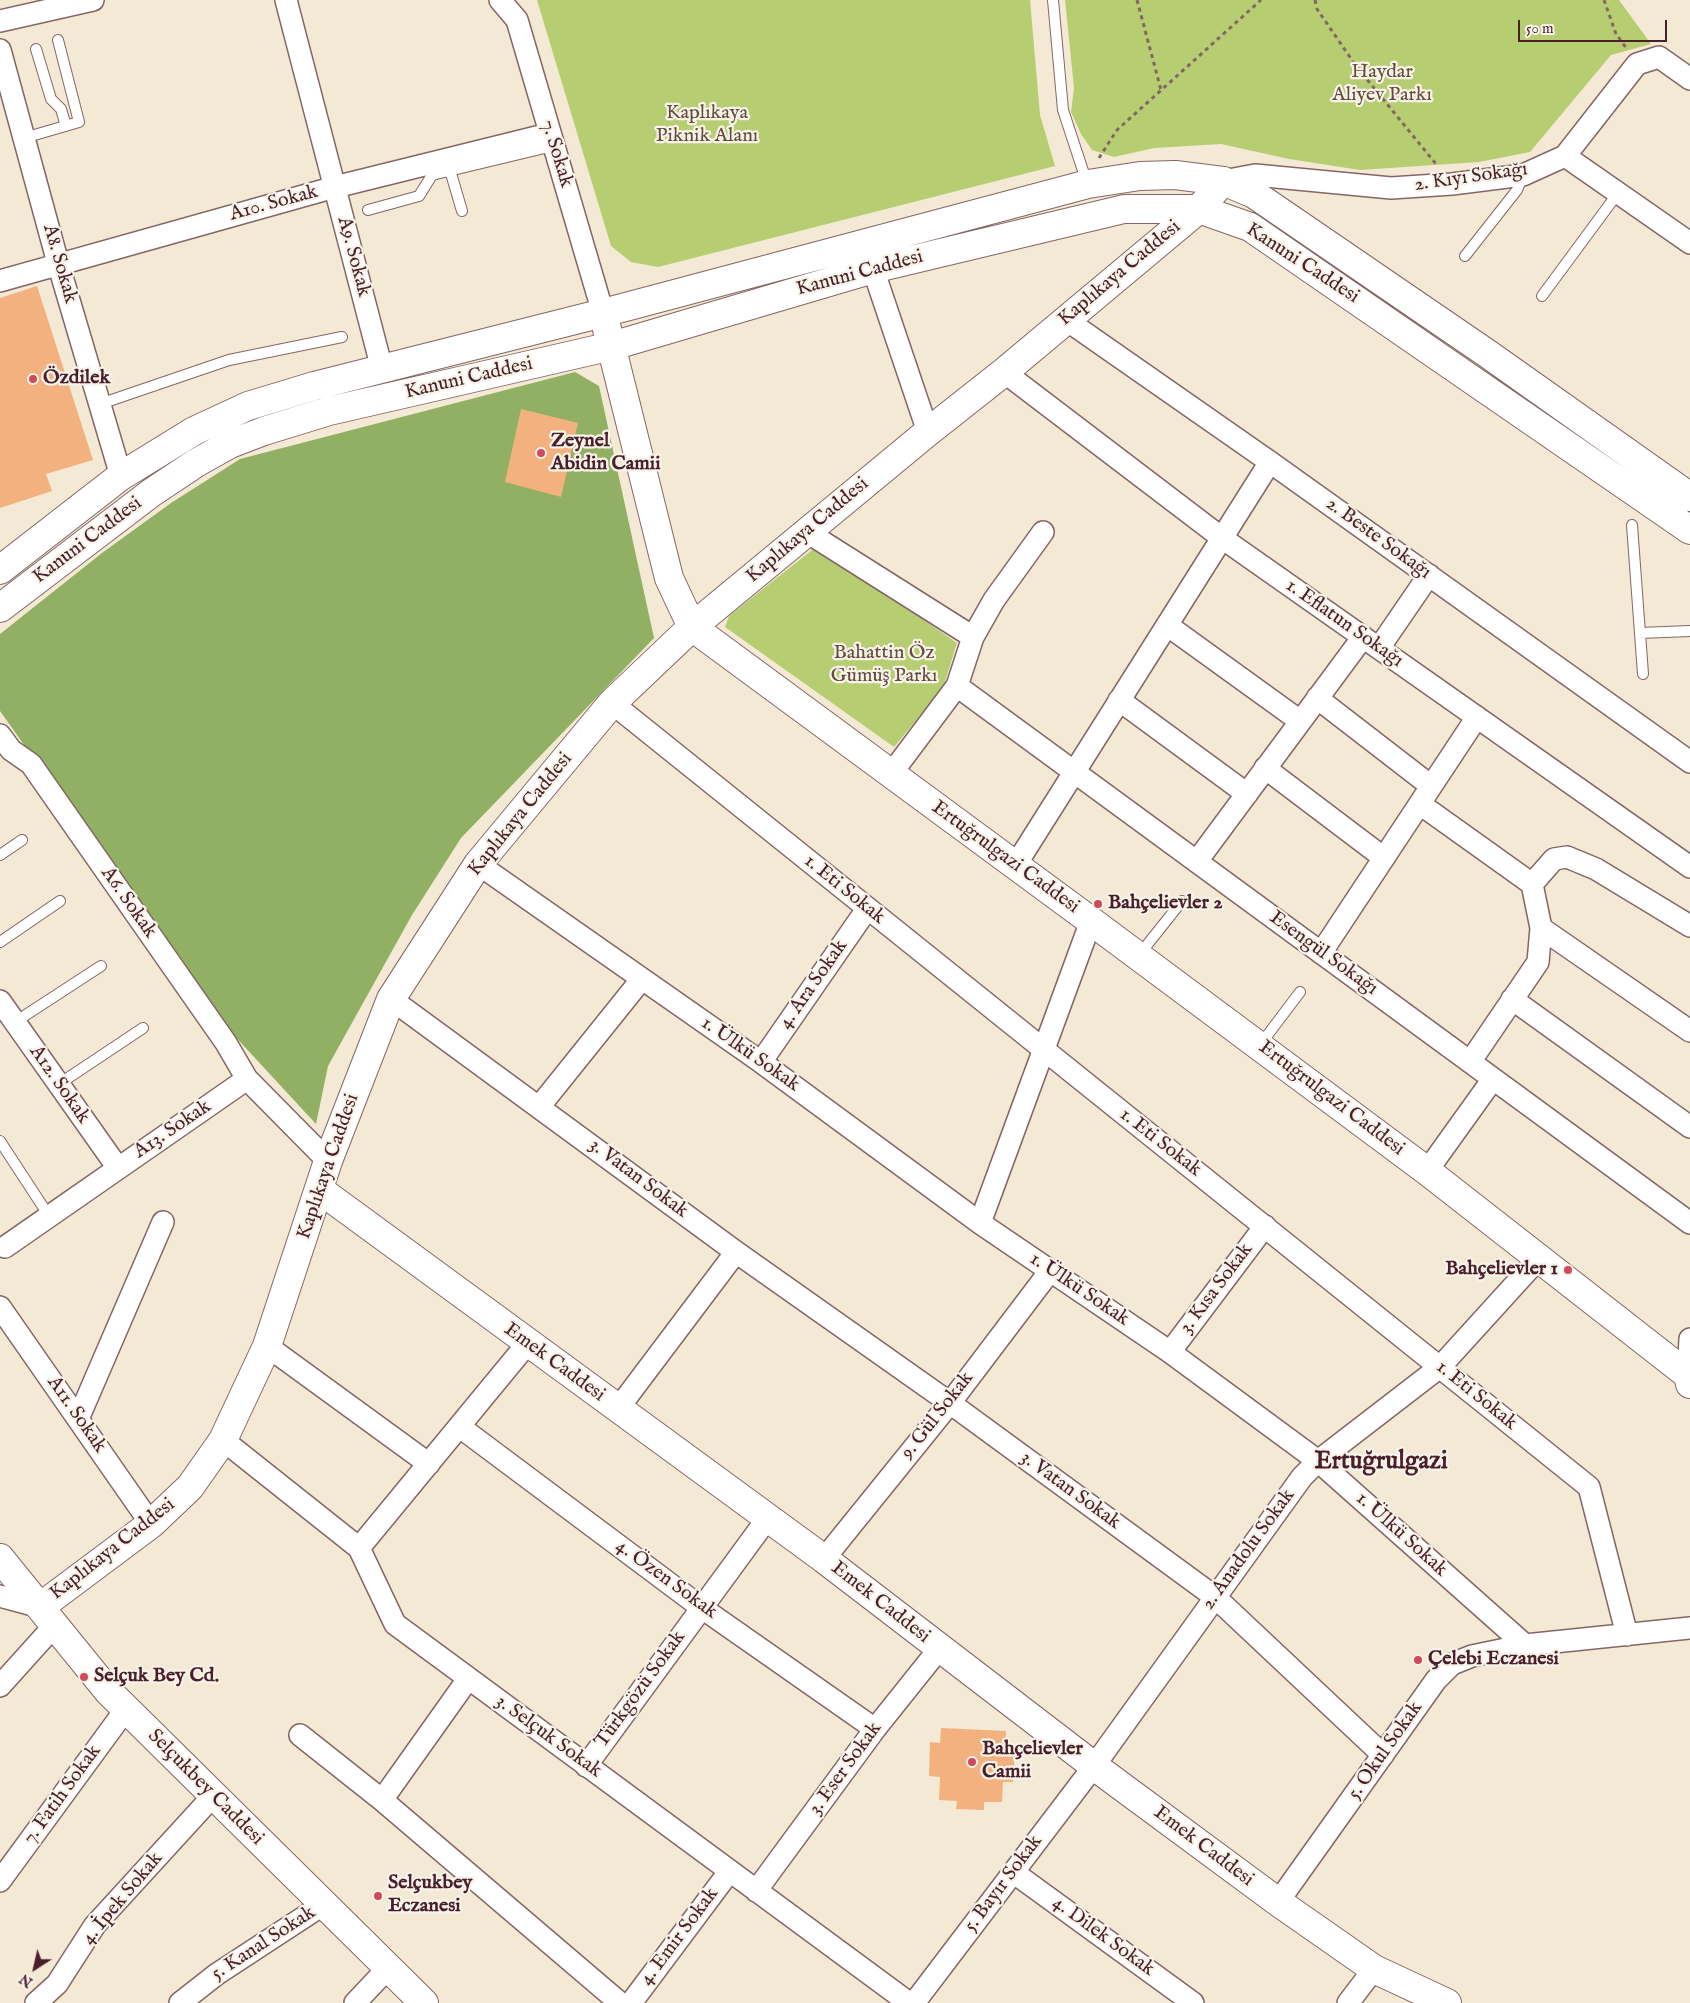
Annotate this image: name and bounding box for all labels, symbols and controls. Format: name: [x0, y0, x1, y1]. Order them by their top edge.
scale bar: [1520, 10, 1669, 42]
text: 50 m: [1526, 19, 1554, 38]
park label: Haydar Aliyev Parkı: [1332, 61, 1432, 108]
park label: Kaplıkaya Piknik Alanı: [656, 102, 758, 149]
street label: 7. Sokak: [534, 117, 578, 191]
street label: 2. Kıyı Sokağı: [1413, 158, 1529, 198]
street label: A10. Sokak: [227, 181, 321, 227]
street label: A9. Sokak: [331, 214, 375, 300]
street label: Kaplıkaya Caddesi: [1054, 216, 1186, 332]
street label: Kanuni Caddesi: [1241, 218, 1363, 310]
street label: A8. Sokak: [36, 222, 82, 306]
street label: Kanuni Caddesi: [794, 246, 926, 302]
street label: Kanuni Caddesi: [403, 353, 535, 405]
place label: Özdilek: [43, 367, 110, 391]
marker: Özdilek: [27, 373, 39, 385]
place label: Zeynel Abidin Camii: [551, 430, 661, 477]
marker: Zeynel Abidin Camii: [535, 447, 547, 459]
street label: Kaplıkaya Caddesi: [742, 473, 874, 589]
street label: Kanuni Caddesi: [29, 492, 147, 590]
street label: 2. Beste Sokağı: [1321, 493, 1435, 585]
street label: 1. Eflatun Sokağı: [1281, 575, 1407, 673]
park label: Bahattin Öz Gümüş Parkı: [831, 642, 937, 689]
street label: Kaplıkaya Caddesi: [464, 748, 578, 882]
street label: Ertuğrulgazi Caddesi: [926, 796, 1084, 920]
street label: 1. Eti Sokak: [799, 850, 889, 930]
street label: A6. Sokak: [95, 863, 161, 943]
place label: Bahçelievler 2: [1108, 892, 1223, 916]
marker: Bahçelievler 2: [1092, 898, 1104, 910]
street label: Esengül Sokağı: [1264, 907, 1382, 1001]
street label: 4. Ara Sokak: [774, 936, 854, 1034]
street label: 1. Ülkü Sokak: [696, 1012, 804, 1098]
street label: Ertuğrulgazi Caddesi: [1253, 1036, 1409, 1162]
street label: A12. Sokak: [23, 1041, 95, 1129]
street label: Kaplıkaya Caddesi: [293, 1091, 365, 1243]
street label: A13. Sokak: [130, 1095, 216, 1165]
street label: 1. Eti Sokak: [1114, 1104, 1206, 1182]
street label: 3. Vatan Sokak: [584, 1134, 692, 1224]
street label: 3. Kısa Sokak: [1175, 1239, 1259, 1339]
street label: 1. Ülkü Sokak: [1025, 1248, 1133, 1332]
place label: Bahçelievler 1: [1445, 1258, 1558, 1282]
marker: Bahçelievler 1: [1562, 1264, 1574, 1276]
street label: Emek Caddesi: [499, 1318, 609, 1408]
street label: 1. Eti Sokak: [1431, 1356, 1521, 1436]
street label: 9. Gül Sokak: [896, 1367, 980, 1465]
street label: A11. Sokak: [41, 1372, 111, 1458]
street label: 3. Vatan Sokak: [1015, 1447, 1125, 1535]
district label: Ertuğrulgazi: [1314, 1448, 1448, 1478]
street label: 2. Anadolu Sokak: [1197, 1485, 1301, 1615]
street label: 1. Ülkü Sokak: [1350, 1488, 1452, 1582]
street label: Kaplıkaya Caddesi: [46, 1494, 180, 1606]
street label: 4. Özen Sokak: [610, 1535, 722, 1625]
street label: Emek Caddesi: [826, 1557, 934, 1649]
street label: Türkgözü Sokak: [590, 1627, 692, 1753]
place label: Çelebi Eczanesi: [1428, 1648, 1559, 1672]
marker: Çelebi Eczanesi: [1412, 1654, 1424, 1666]
place label: Selçuk Bey Cd.: [94, 1665, 219, 1689]
marker: Selçuk Bey Cd.: [78, 1671, 90, 1683]
street label: 3. Selçuk Sokak: [490, 1690, 606, 1784]
street label: 5. Okul Sokak: [1343, 1697, 1429, 1805]
street label: 3. Eser Sokak: [804, 1718, 888, 1820]
street label: Selçukbey Caddesi: [142, 1725, 268, 1851]
place label: Bahçelievler Camii: [982, 1738, 1083, 1785]
street label: 7. Fatih Sokak: [19, 1741, 107, 1849]
marker: Bahçelievler Camii: [966, 1756, 978, 1768]
street label: Emek Caddesi: [1148, 1802, 1258, 1892]
street label: 5. Bayır Sokak: [960, 1831, 1048, 1937]
street label: 4. İpek Sokak: [77, 1848, 169, 1950]
place label: Selçukbey Eczanesi: [388, 1872, 472, 1919]
street label: 4. Emir Sokak: [635, 1883, 725, 1991]
marker: Selçukbey Eczanesi: [372, 1890, 384, 1902]
street label: 4. Dilek Sokak: [1047, 1892, 1159, 1982]
street label: 5. Kanal Sokak: [208, 1901, 320, 1987]
north arrow: [10, 1943, 60, 1993]
text: N: [16, 1969, 37, 1991]

